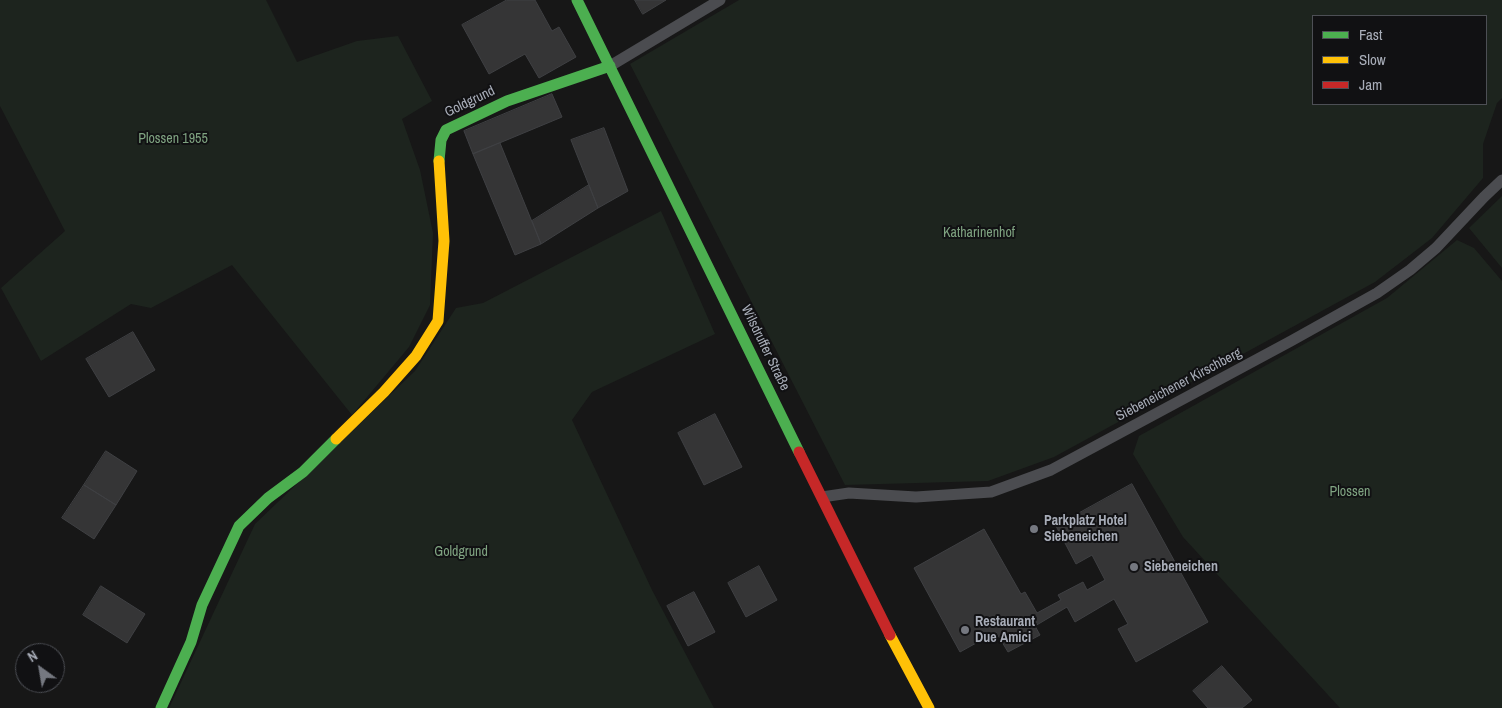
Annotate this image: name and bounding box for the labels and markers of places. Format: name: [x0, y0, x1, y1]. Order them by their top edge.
place label: Parkplatz Hotel Siebeneichen: [1044, 513, 1127, 546]
marker: Parkplatz Hotel Siebeneichen: [1028, 523, 1040, 535]
place label: Siebeneichen: [1144, 559, 1218, 575]
marker: Siebeneichen: [1128, 561, 1140, 573]
place label: Restaurant Due Amici: [975, 614, 1035, 646]
marker: Restaurant Due Amici: [959, 624, 971, 636]

